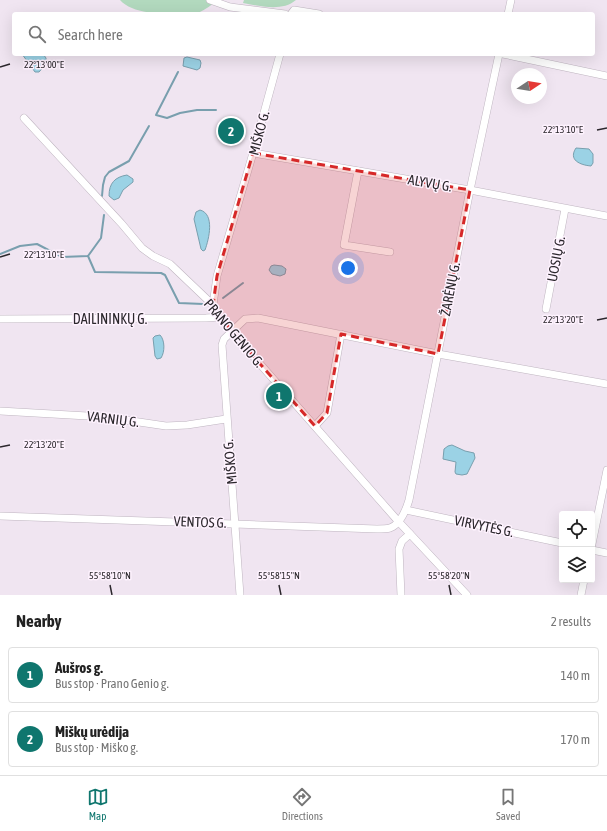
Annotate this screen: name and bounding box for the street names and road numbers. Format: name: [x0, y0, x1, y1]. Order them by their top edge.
street label: MIŠKO G.: [245, 109, 273, 157]
street label: ALYVŲ G.: [407, 171, 453, 195]
street label: UOSIŲ G.: [544, 235, 568, 283]
street label: ŽARĖNŲ G.: [437, 261, 463, 317]
street label: PRANO GENIO G.: [201, 296, 267, 370]
street label: DAILININKŲ G.: [73, 311, 147, 327]
street label: VARNIŲ G.: [86, 408, 140, 430]
street label: MIŠKO G.: [220, 439, 240, 485]
street label: VIRVYTĖS G.: [453, 512, 515, 540]
street label: VENTOS G.: [173, 513, 227, 531]

